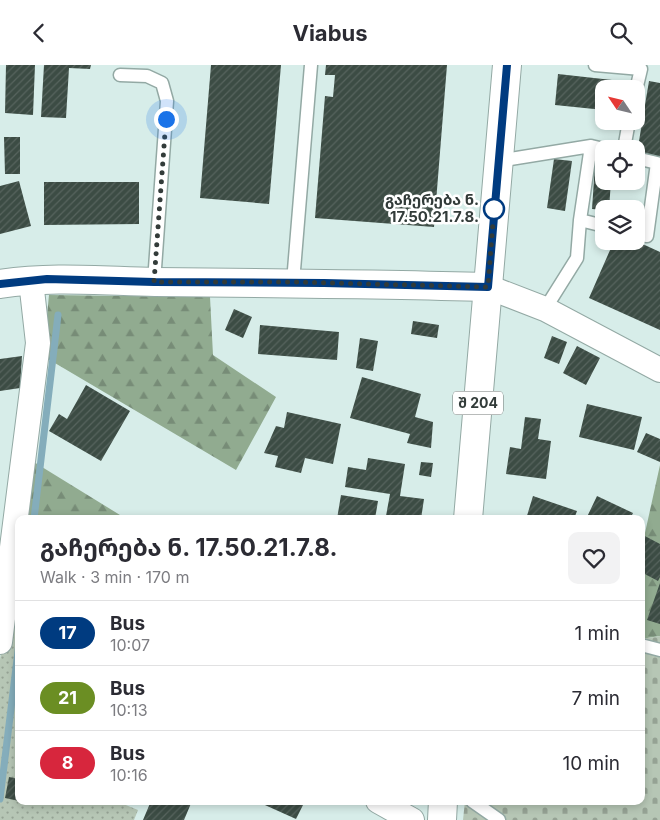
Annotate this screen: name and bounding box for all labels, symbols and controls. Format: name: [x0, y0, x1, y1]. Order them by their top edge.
icon: back: [25, 19, 53, 47]
icon: search: [607, 19, 635, 47]
text: Viabus: [292, 20, 368, 46]
north arrow: [595, 80, 645, 130]
map controls: [595, 80, 645, 250]
your location: [154, 107, 179, 132]
button: locate: [595, 140, 645, 190]
place label: გაჩერება ნ. 17.50.21.7.8.: [385, 190, 479, 226]
marker: გაჩერება ნ. 17.50.21.7.8.: [483, 198, 505, 220]
button: layers: [595, 200, 645, 250]
road number: შ 204: [453, 391, 503, 414]
button: heart: [568, 532, 620, 584]
text: გაჩერება ნ. 17.50.21.7.8.: [40, 533, 338, 562]
text: Walk · 3 min · 170 m: [40, 567, 189, 587]
text: Bus: [110, 612, 145, 635]
text: 17: [58, 622, 77, 643]
text: 1 min: [574, 622, 620, 645]
text: 10:07: [110, 635, 150, 655]
text: Bus: [110, 677, 145, 700]
text: 21: [58, 687, 77, 708]
text: 7 min: [571, 687, 620, 710]
text: 10:13: [110, 700, 148, 720]
text: Bus: [110, 742, 145, 765]
text: 8: [62, 752, 73, 773]
text: 10 min: [562, 752, 620, 775]
text: 10:16: [110, 765, 148, 785]

